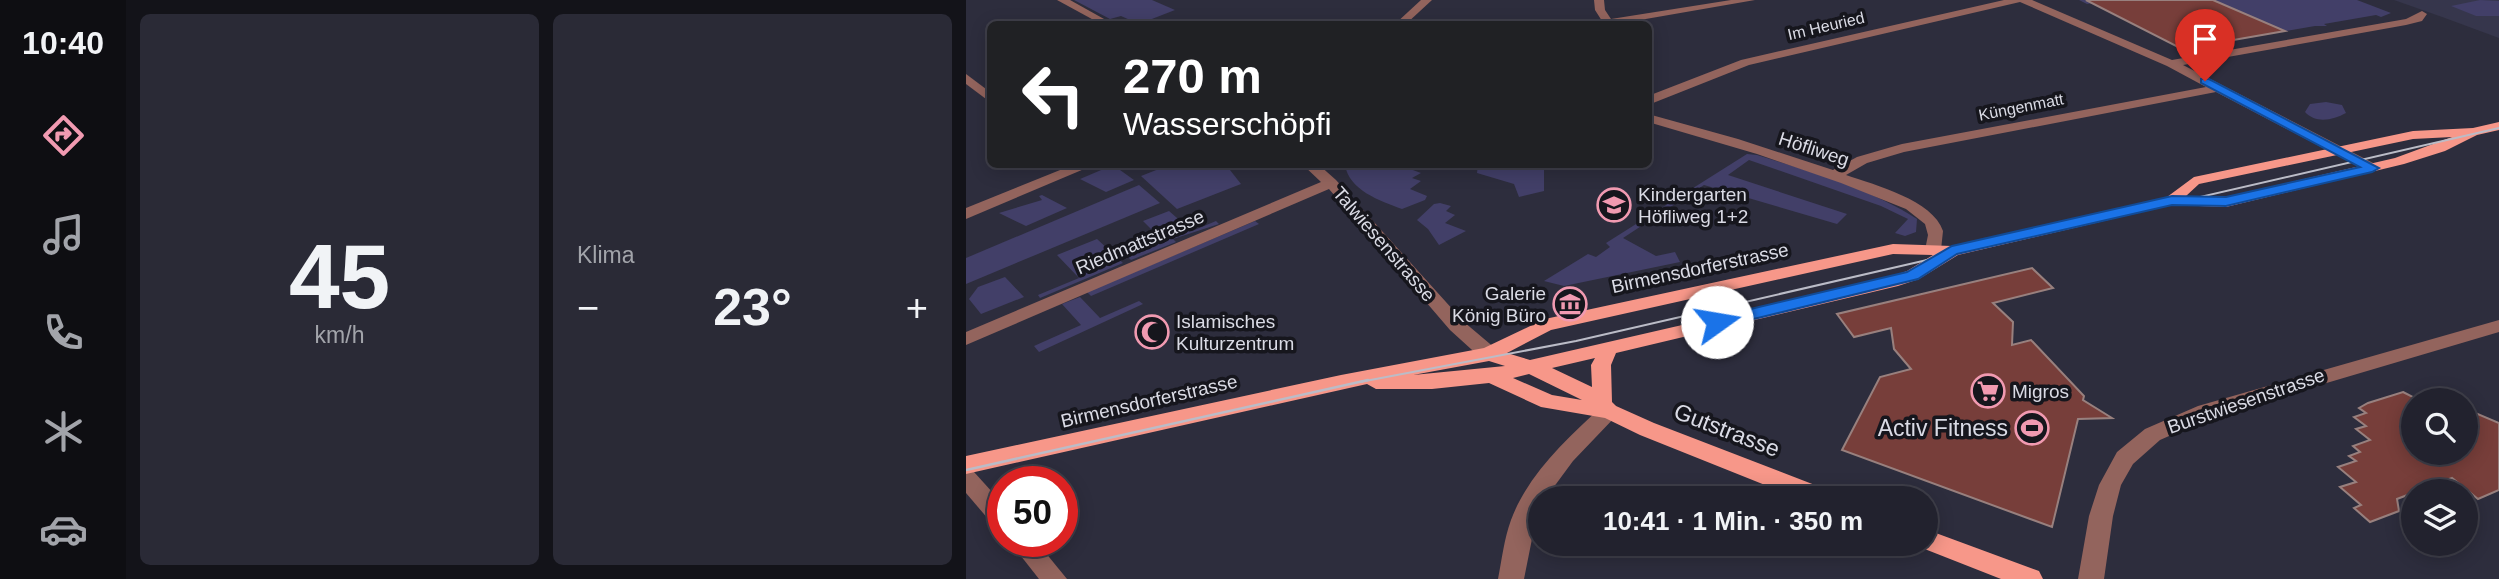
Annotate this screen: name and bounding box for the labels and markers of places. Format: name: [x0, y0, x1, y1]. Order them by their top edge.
pin: [2175, 9, 2235, 81]
place label: Kindergarten Höfliweg 1+2: [1638, 184, 1748, 227]
school or university icon: Kindergarten Höfliweg 1+2: [1595, 186, 1633, 224]
place label: Galerie König Büro: [1452, 283, 1546, 326]
museum icon: Galerie König Büro: [1551, 285, 1589, 323]
place label: Islamisches Kulturzentrum: [1176, 311, 1294, 354]
mosque icon: Islamisches Kulturzentrum: [1133, 313, 1171, 351]
supermarket icon: Migros: [1969, 372, 2007, 410]
place label: Migros: [2012, 381, 2069, 402]
sports icon: Activ Fitness: [2013, 409, 2051, 447]
place label: Activ Fitness: [1878, 415, 2008, 441]

